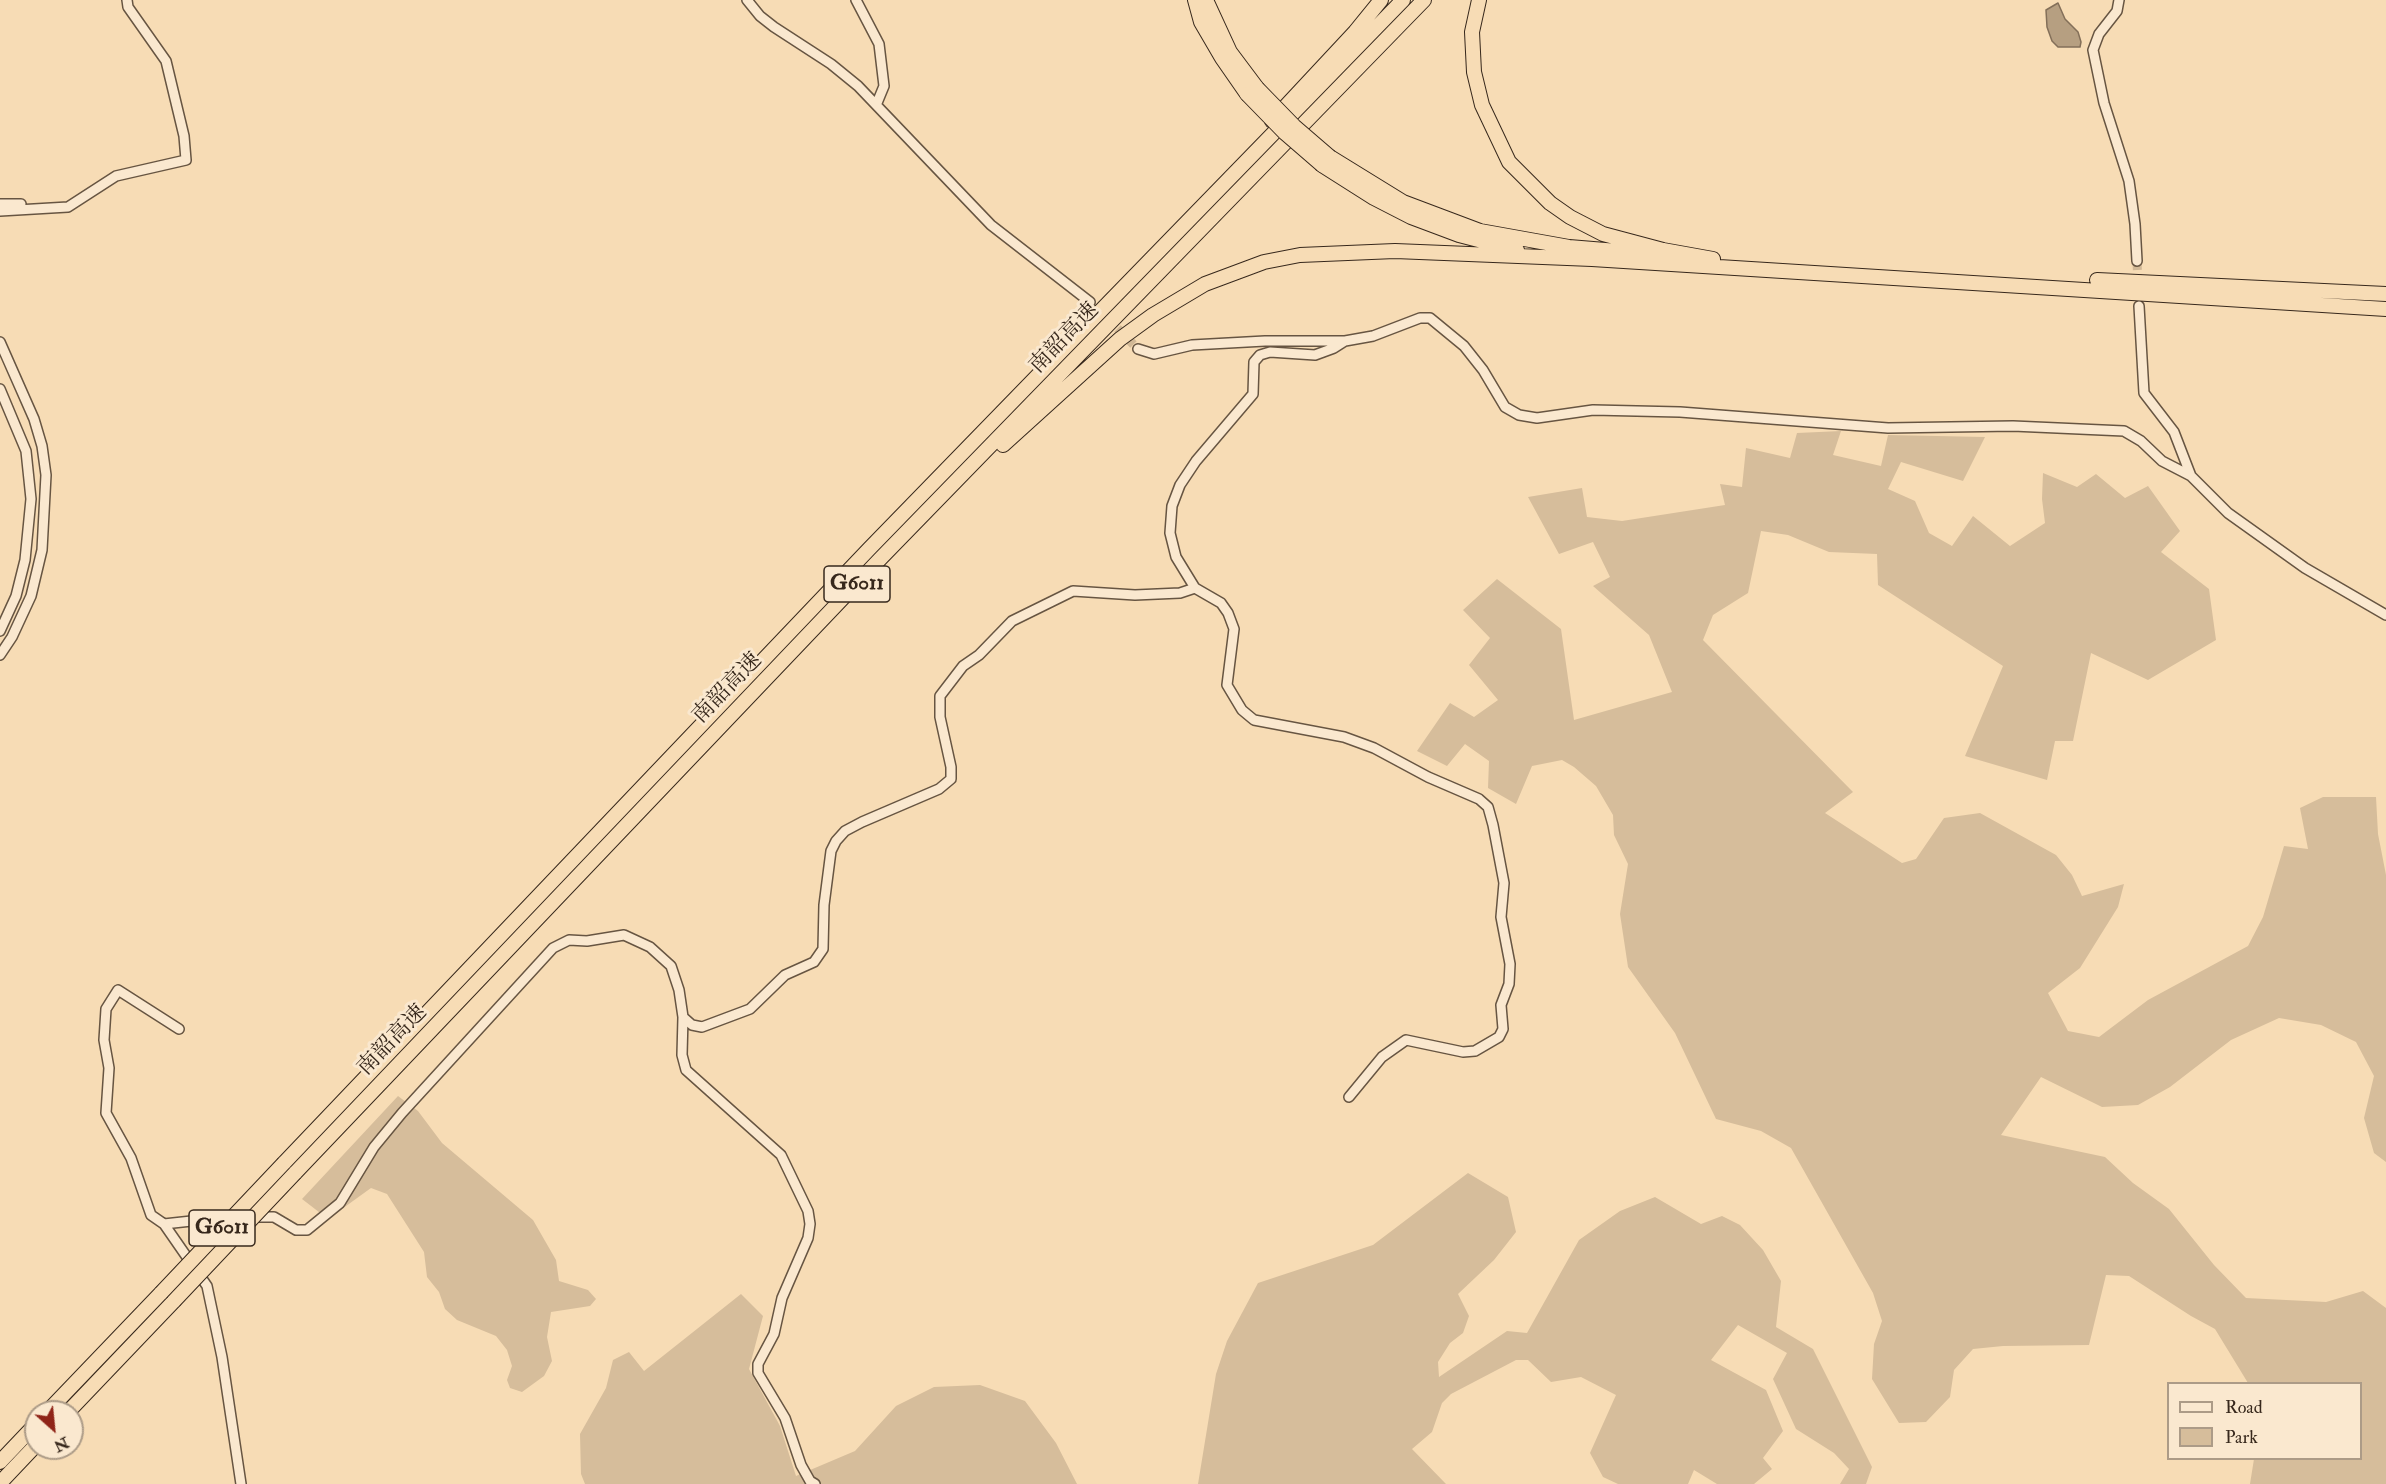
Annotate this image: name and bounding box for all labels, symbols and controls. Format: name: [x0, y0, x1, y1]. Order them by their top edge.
street label: 南韶高速: [1025, 298, 1105, 380]
road number: G6011: [824, 566, 890, 602]
street label: 南韶高速: [688, 648, 768, 730]
street label: 南韶高速: [353, 1000, 433, 1082]
road number: G6011: [189, 1210, 255, 1246]
legend: [2167, 1382, 2362, 1460]
text: Road: [2225, 1396, 2263, 1419]
north arrow: [24, 1400, 84, 1460]
text: Park: [2225, 1426, 2258, 1449]
text: N: [50, 1432, 72, 1456]

